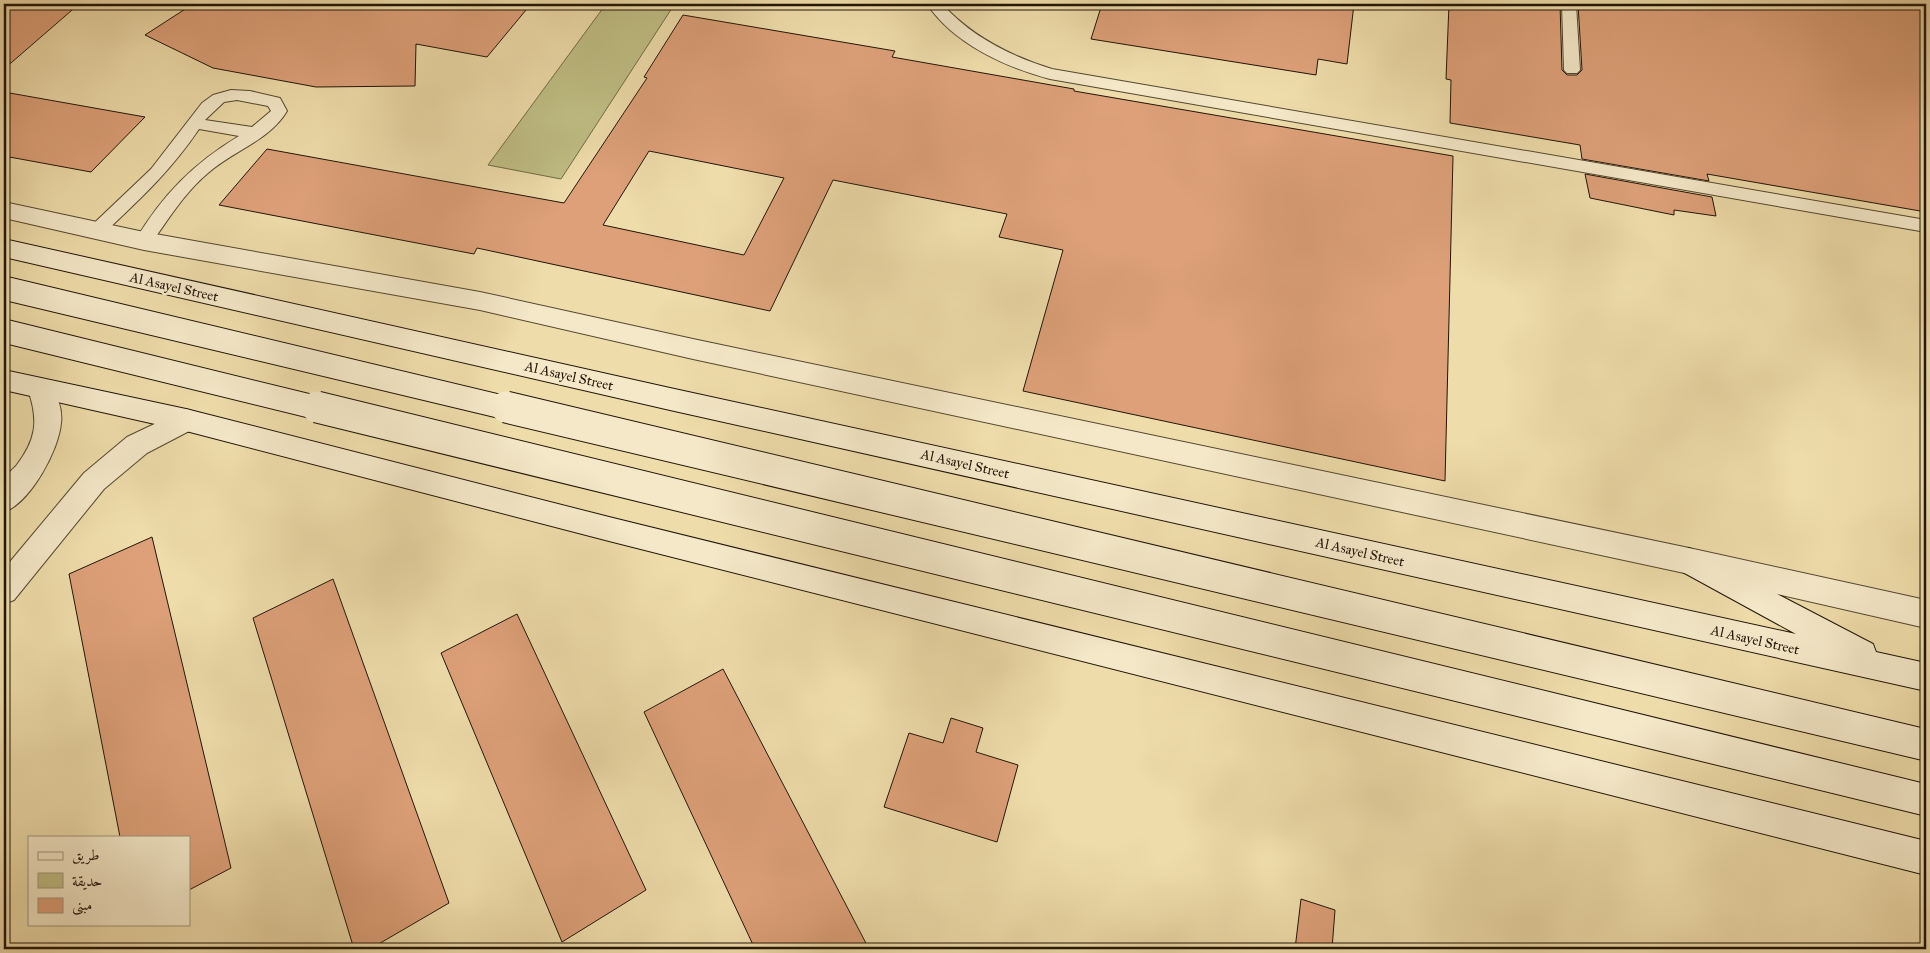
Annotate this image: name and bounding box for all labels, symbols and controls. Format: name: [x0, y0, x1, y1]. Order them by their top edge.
street label: Al Asayel Street: [127, 268, 220, 305]
street label: Al Asayel Street: [522, 357, 615, 394]
street label: Al Asayel Street: [918, 445, 1011, 482]
street label: Al Asayel Street: [1313, 533, 1406, 570]
street label: Al Asayel Street: [1708, 621, 1801, 658]
legend: [28, 836, 190, 926]
text: طريق: [72, 846, 99, 865]
text: حديقة: [72, 872, 102, 890]
text: مبنى: [72, 896, 92, 916]

